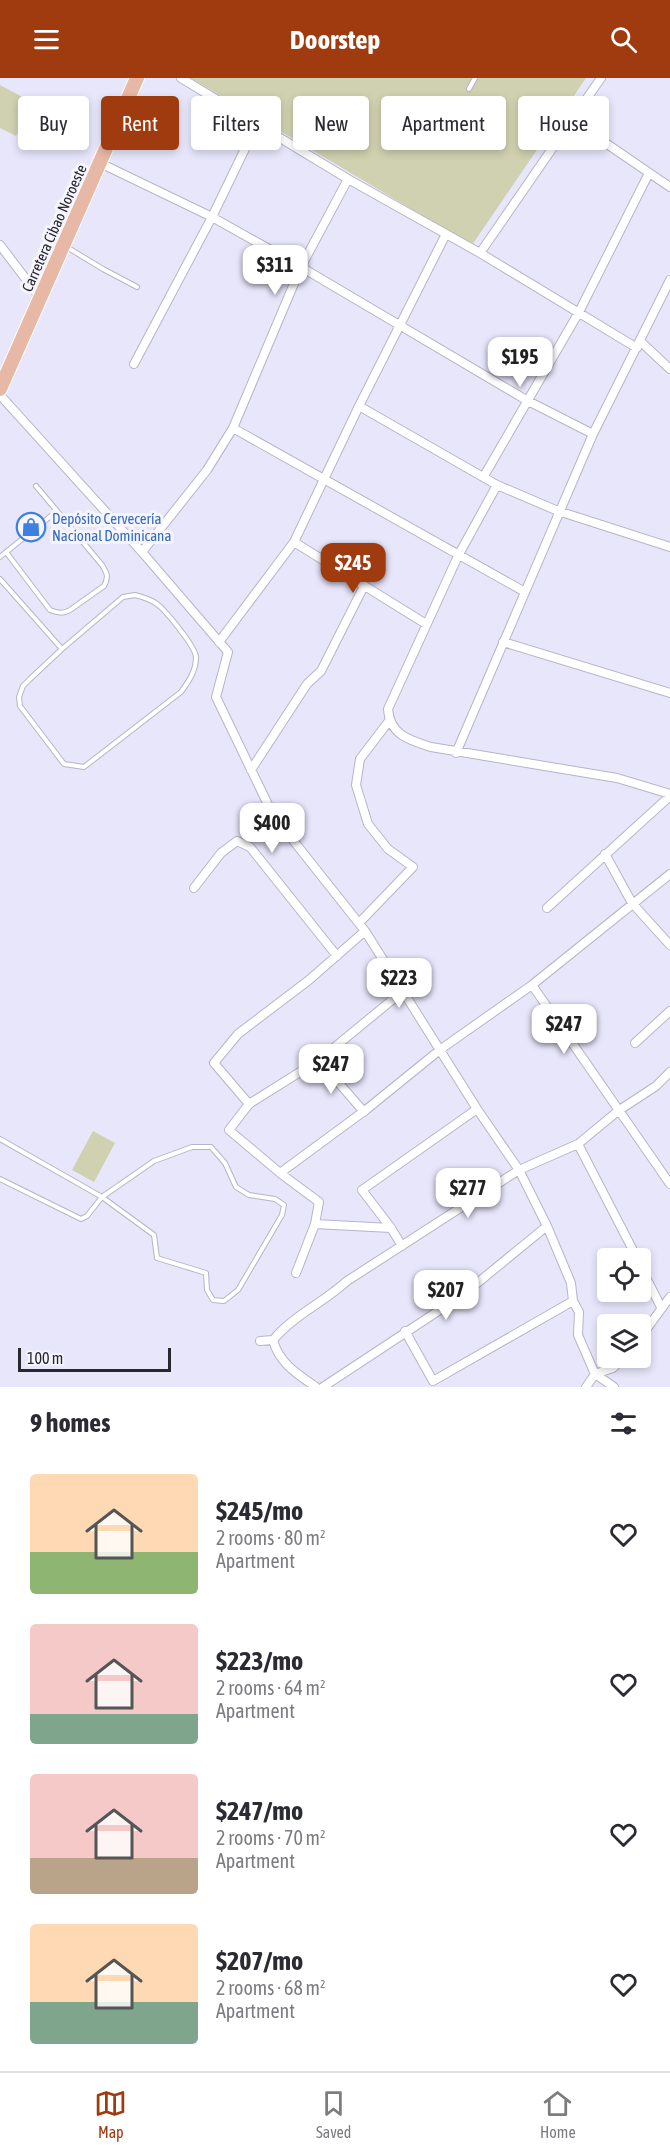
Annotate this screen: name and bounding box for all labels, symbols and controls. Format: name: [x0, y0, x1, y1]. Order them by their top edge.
icon: menu: [30, 23, 63, 56]
icon: search: [607, 23, 640, 56]
text: Doorstep: [290, 24, 380, 55]
chip: Buy: [18, 96, 89, 150]
chip: Rent: [101, 96, 179, 150]
chip: Filters: [191, 96, 281, 150]
chip: New: [293, 96, 369, 150]
chip: Apartment: [381, 96, 506, 150]
chip: House: [518, 96, 609, 150]
street label: Carretera Cibao Noroeste: [18, 162, 90, 294]
pin: $311: [239, 245, 311, 296]
text: $311: [257, 253, 293, 276]
pin: $195: [484, 337, 556, 388]
text: $195: [502, 345, 538, 368]
place label: Depósito Cervecería Nacional Dominicana: [52, 510, 171, 544]
shop icon: Depósito Cervecería Nacional Dominicana: [15, 511, 47, 543]
pin: $245: [317, 543, 389, 594]
text: $245: [335, 551, 371, 574]
pin: $400: [236, 803, 308, 854]
text: $400: [254, 811, 290, 834]
pin: $223: [363, 958, 435, 1009]
text: $223: [381, 966, 417, 989]
pin: $247: [528, 1004, 600, 1055]
text: $247: [546, 1012, 582, 1035]
pin: $247: [295, 1044, 367, 1095]
text: $247: [313, 1052, 349, 1075]
pin: $277: [432, 1168, 504, 1219]
text: $277: [450, 1176, 486, 1199]
map controls: [597, 1248, 651, 1368]
button: locate: [597, 1248, 651, 1302]
pin: $207: [410, 1270, 482, 1321]
text: $207: [428, 1278, 464, 1301]
button: layers: [597, 1314, 651, 1368]
scale bar: [18, 1345, 171, 1372]
text: 100 m: [27, 1349, 63, 1367]
icon: filters: [607, 1407, 640, 1440]
text: 9 homes: [30, 1408, 110, 1438]
text: $245/mo: [216, 1496, 303, 1526]
icon: home: [78, 1498, 150, 1570]
icon: heart: [607, 1518, 640, 1551]
text: 2 rooms · 80 m²: [216, 1526, 326, 1549]
text: Apartment: [216, 1549, 295, 1572]
text: $223/mo: [216, 1646, 303, 1676]
icon: home: [78, 1648, 150, 1720]
icon: heart: [607, 1668, 640, 1701]
text: 2 rooms · 64 m²: [216, 1676, 326, 1699]
text: Apartment: [216, 1699, 295, 1722]
text: $247/mo: [216, 1796, 303, 1826]
icon: home: [78, 1798, 150, 1870]
icon: heart: [607, 1818, 640, 1851]
text: 2 rooms · 70 m²: [216, 1826, 326, 1849]
text: Apartment: [216, 1849, 295, 1872]
text: $207/mo: [216, 1946, 303, 1976]
icon: home: [78, 1948, 150, 2020]
icon: heart: [607, 1968, 640, 2001]
text: 2 rooms · 68 m²: [216, 1976, 326, 1999]
text: Apartment: [216, 1999, 295, 2022]
tab: Map: [94, 2087, 127, 2141]
tab: Saved: [316, 2087, 351, 2141]
tab: Home: [540, 2087, 576, 2141]

